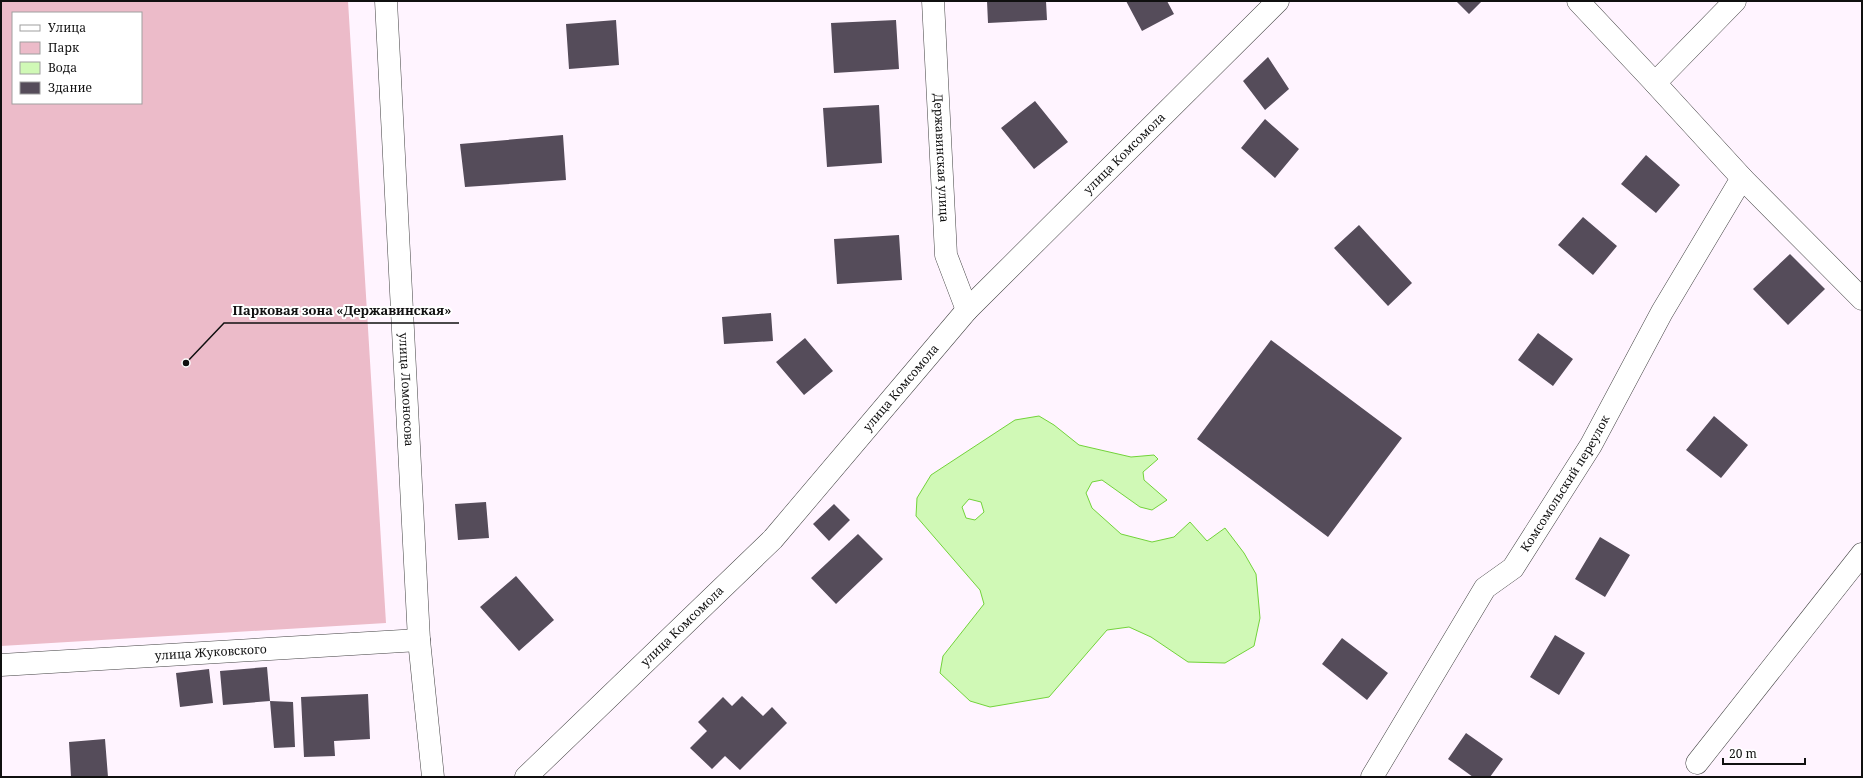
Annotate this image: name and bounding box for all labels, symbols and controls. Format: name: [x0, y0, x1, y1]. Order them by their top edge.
legend: [12, 12, 142, 104]
text: Улица: [48, 19, 86, 36]
text: Парк: [48, 39, 80, 56]
text: Вода: [48, 59, 77, 76]
text: Здание: [48, 79, 92, 96]
street label: Державинская улица: [930, 93, 953, 223]
street label: улица Комсомола: [1079, 109, 1169, 198]
callout: Парковая зона «Державинская»: [224, 298, 459, 323]
text: Парковая зона «Державинская»: [233, 301, 451, 319]
street label: улица Ломоносова: [395, 332, 418, 447]
street label: улица Комсомола: [859, 340, 943, 435]
street label: Комсомольский переулок: [1516, 411, 1614, 555]
street label: улица Комсомола: [637, 582, 727, 670]
street label: улица Жуковского: [154, 640, 267, 664]
scale bar: [1723, 740, 1805, 766]
text: 20 m: [1729, 745, 1757, 762]

